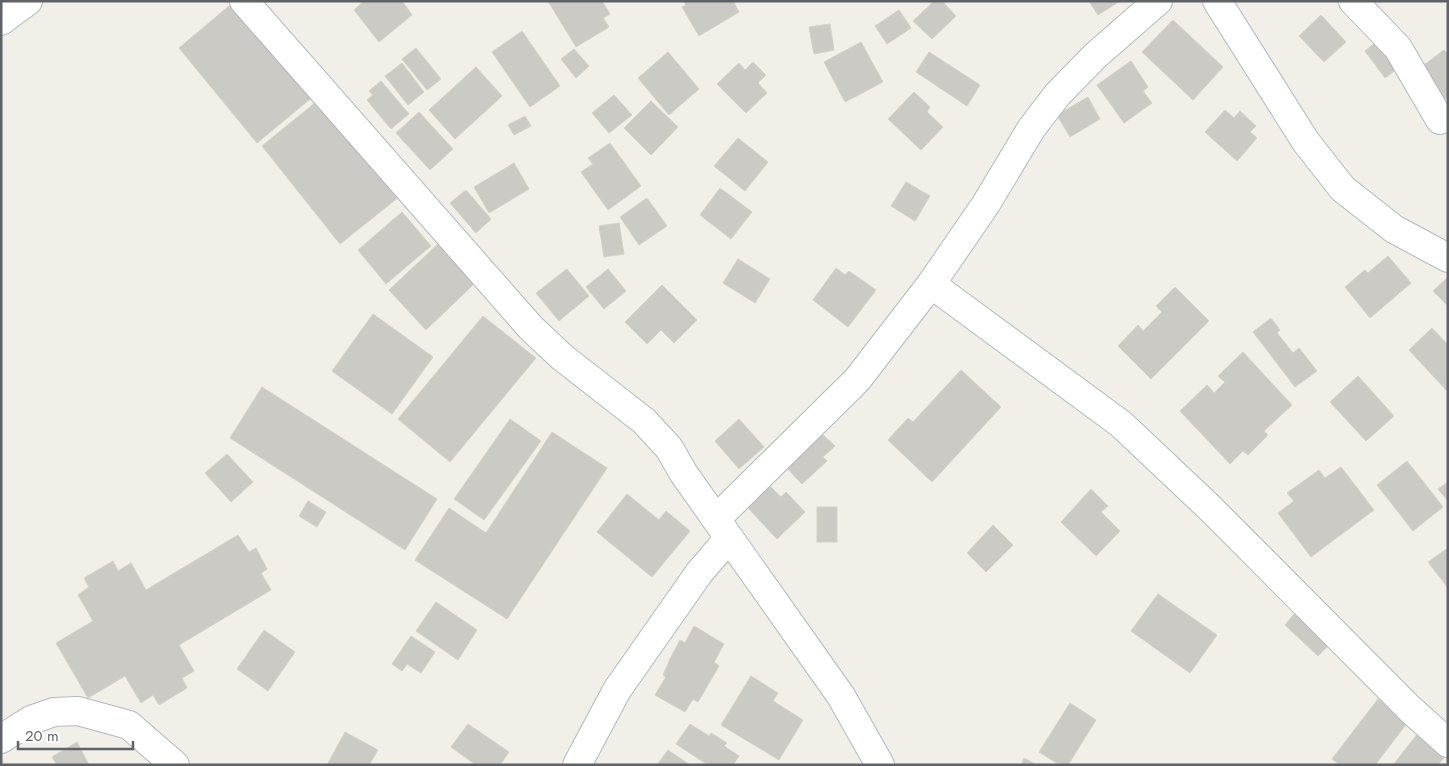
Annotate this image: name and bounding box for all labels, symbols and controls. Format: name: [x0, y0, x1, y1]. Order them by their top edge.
scale bar: [18, 718, 132, 750]
text: 20 m: [25, 725, 59, 747]

